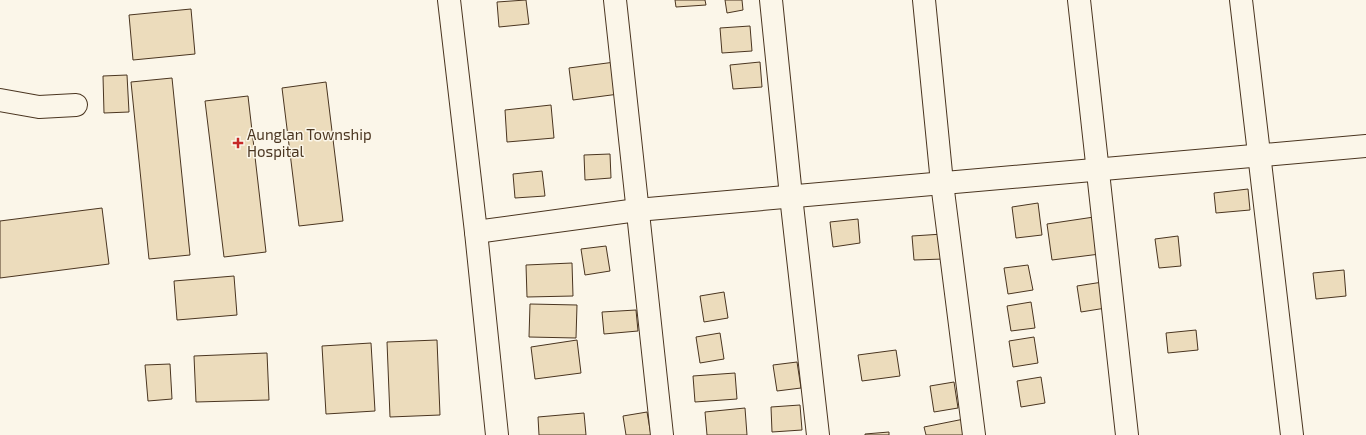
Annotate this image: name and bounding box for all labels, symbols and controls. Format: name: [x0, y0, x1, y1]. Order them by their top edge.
place label: Aunglan Township Hospital: [247, 125, 372, 160]
marker: Aunglan Township Hospital: [232, 137, 244, 149]

